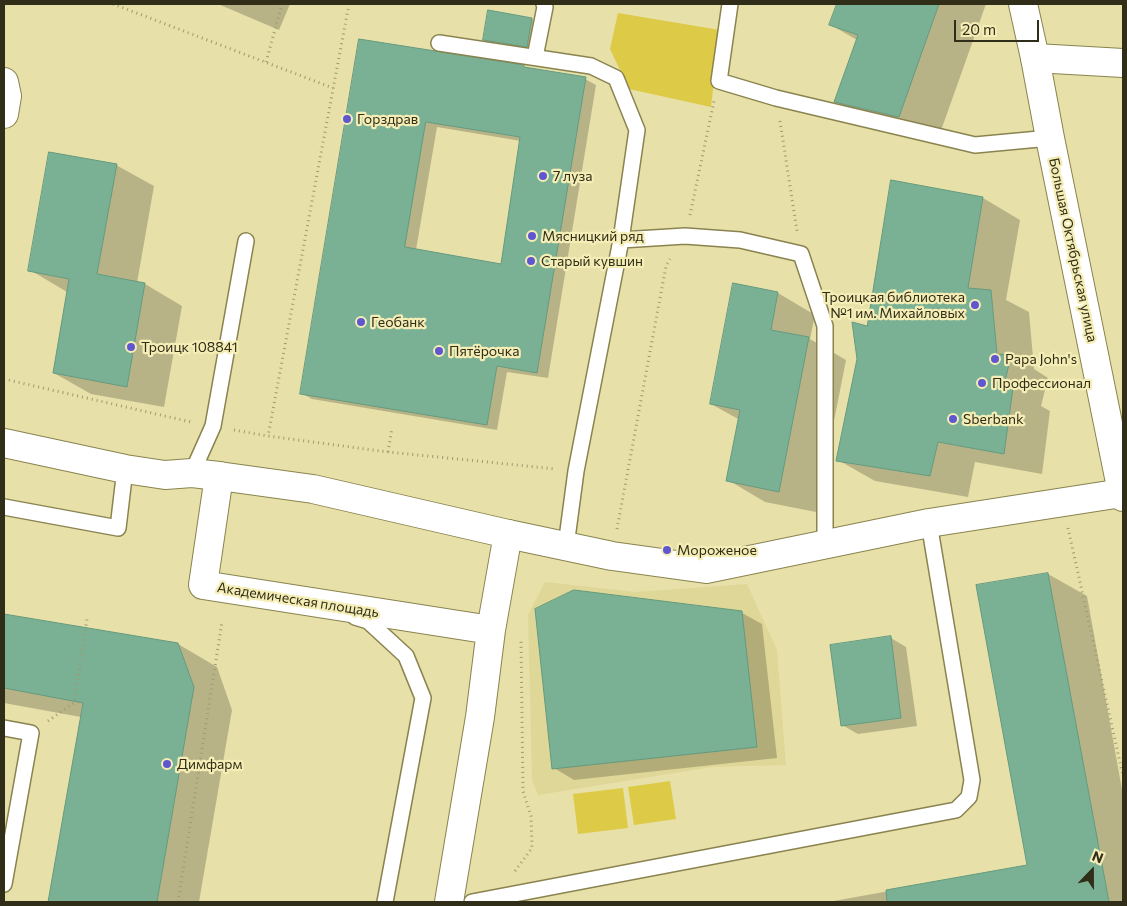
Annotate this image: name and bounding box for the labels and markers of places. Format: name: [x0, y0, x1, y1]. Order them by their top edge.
place label: Горздрав: [357, 111, 418, 127]
marker: Горздрав: [341, 113, 353, 125]
place label: 7 луза: [553, 168, 592, 184]
marker: 7 луза: [537, 170, 549, 182]
place label: Мясницкий ряд: [542, 228, 644, 244]
marker: Мясницкий ряд: [526, 230, 538, 242]
place label: Старый кувшин: [541, 253, 643, 269]
marker: Старый кувшин: [525, 255, 537, 267]
place label: Троицкая библиотека №1 им. Михайловых: [822, 289, 965, 322]
marker: Троицкая библиотека №1 им. Михайловых: [969, 299, 981, 311]
place label: Геобанк: [371, 314, 425, 330]
marker: Геобанк: [355, 316, 367, 328]
place label: Троицк 108841: [141, 339, 238, 355]
marker: Троицк 108841: [125, 341, 137, 353]
place label: Пятёрочка: [449, 343, 519, 359]
marker: Пятёрочка: [433, 345, 445, 357]
place label: Papa John's: [1005, 351, 1077, 367]
marker: Papa John's: [989, 353, 1001, 365]
place label: Профессионал: [992, 375, 1091, 391]
marker: Профессионал: [976, 377, 988, 389]
place label: Sberbank: [963, 411, 1024, 427]
marker: Sberbank: [947, 413, 959, 425]
place label: Мороженое: [677, 542, 757, 558]
marker: Мороженое: [661, 544, 673, 556]
place label: Димфарм: [177, 756, 242, 772]
marker: Димфарм: [161, 758, 173, 770]

